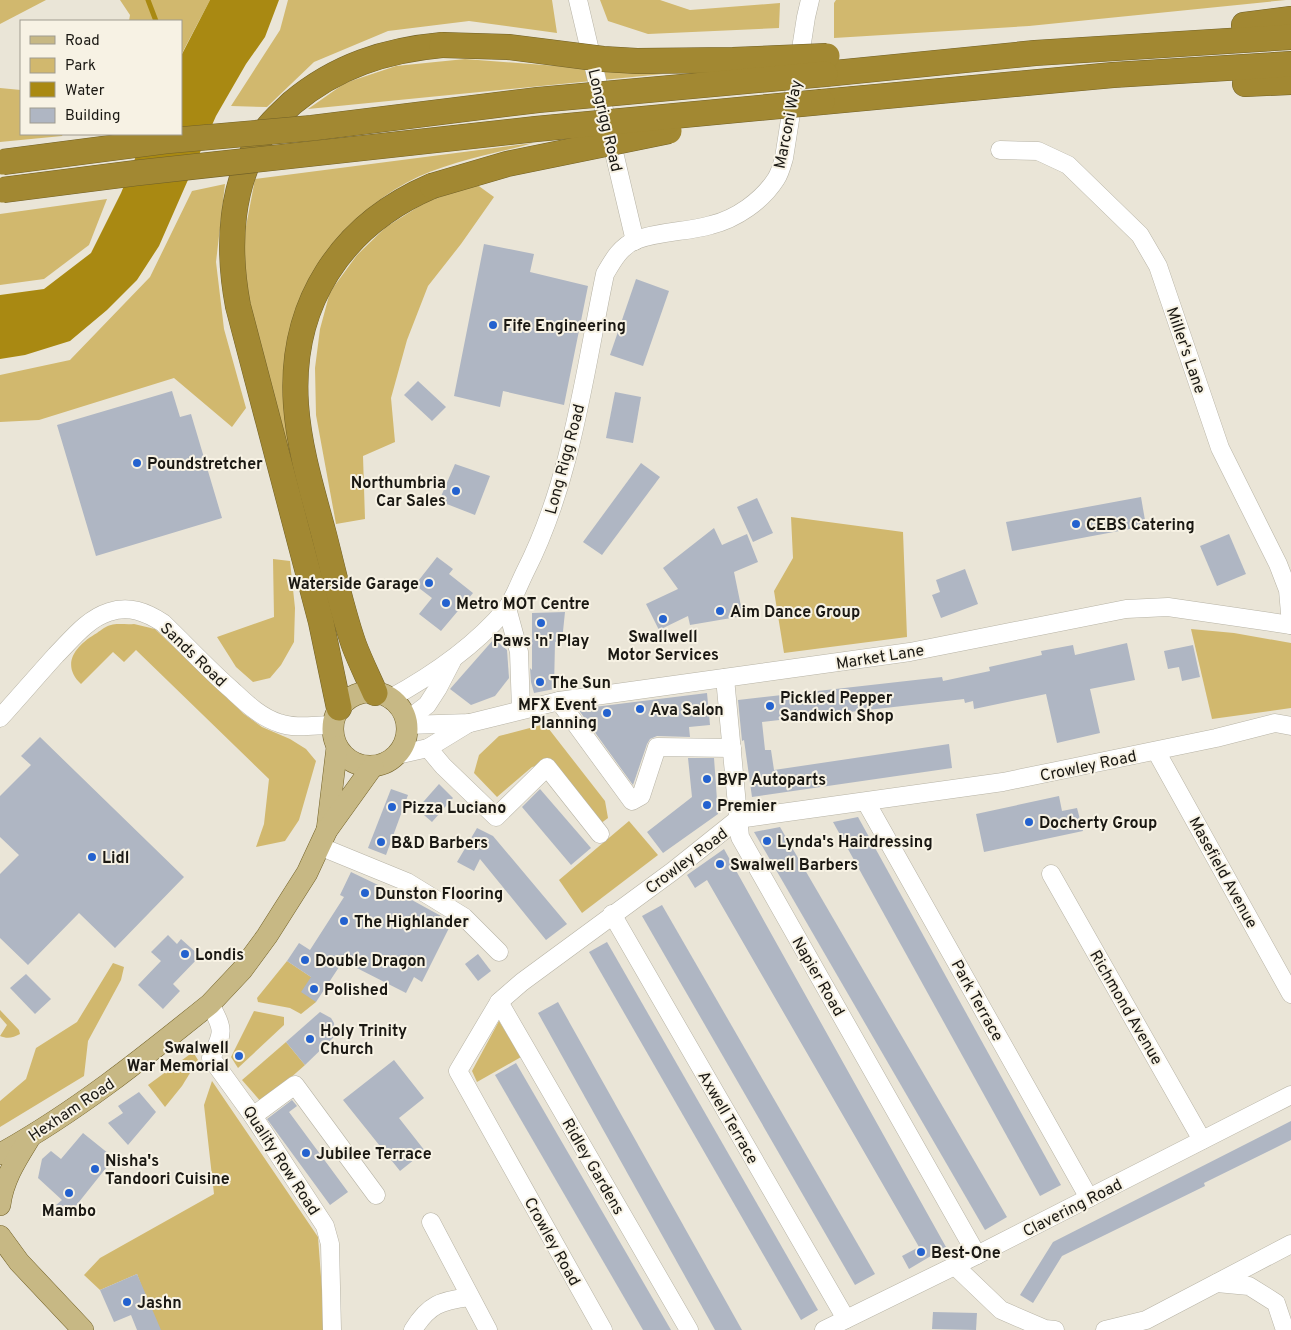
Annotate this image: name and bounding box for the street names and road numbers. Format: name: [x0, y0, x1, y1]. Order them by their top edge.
street label: Longrigg Road: [582, 67, 626, 174]
street label: Marconi Way: [771, 78, 807, 171]
street label: Miller's Lane: [1161, 305, 1209, 397]
street label: Long Rigg Road: [542, 402, 590, 517]
street label: Sands Road: [155, 619, 230, 692]
street label: Market Lane: [835, 641, 926, 675]
street label: Crowley Road: [1038, 747, 1138, 787]
street label: Masefield Avenue: [1183, 814, 1261, 932]
street label: Crowley Road: [642, 824, 732, 899]
street label: Napier Road: [787, 934, 848, 1020]
street label: Richmond Avenue: [1084, 947, 1166, 1069]
street label: Park Terrace: [946, 957, 1007, 1045]
street label: Axwell Terrace: [693, 1068, 762, 1168]
street label: Hexham Road: [25, 1074, 119, 1147]
street label: Quality Row Road: [237, 1103, 323, 1220]
street label: Ridley Gardens: [557, 1115, 628, 1219]
street label: Clavering Road: [1020, 1175, 1126, 1242]
street label: Crowley Road: [519, 1194, 584, 1290]

